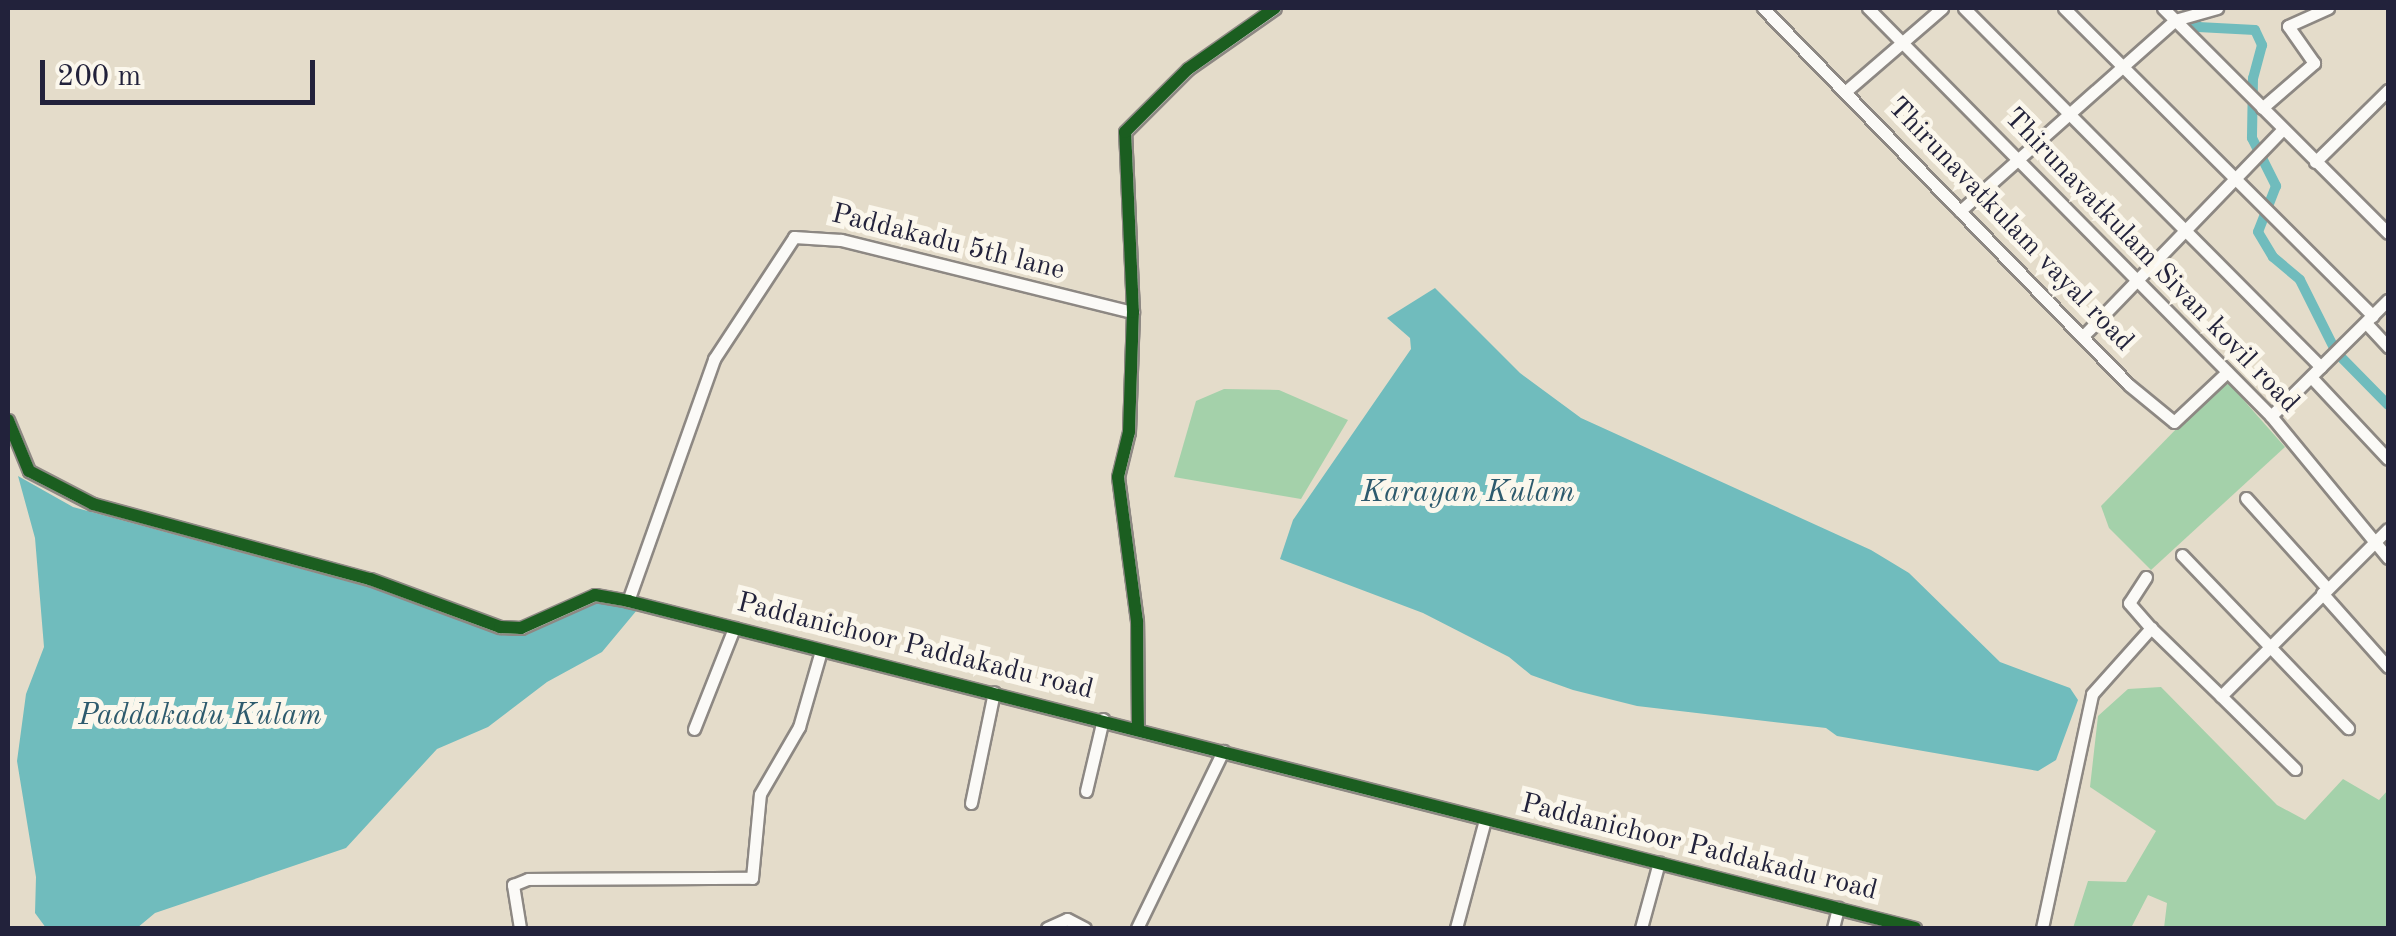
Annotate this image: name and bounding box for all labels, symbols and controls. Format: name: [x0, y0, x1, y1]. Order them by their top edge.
scale bar: [45, 40, 320, 102]
text: 200 m: [57, 62, 141, 92]
street label: Thirunavatkulam vayal road: [1880, 91, 2140, 359]
street label: Thirunavatkulam Sivan kovil road: [1996, 102, 2306, 420]
street label: Paddakadu 5th lane: [828, 198, 1068, 288]
water label: Karayan Kulam: [1361, 475, 1575, 511]
street label: Paddanichoor Paddakadu road: [733, 586, 1097, 708]
water label: Paddakadu Kulam: [78, 698, 322, 734]
street label: Paddanichoor Paddakadu road: [1517, 787, 1881, 909]

